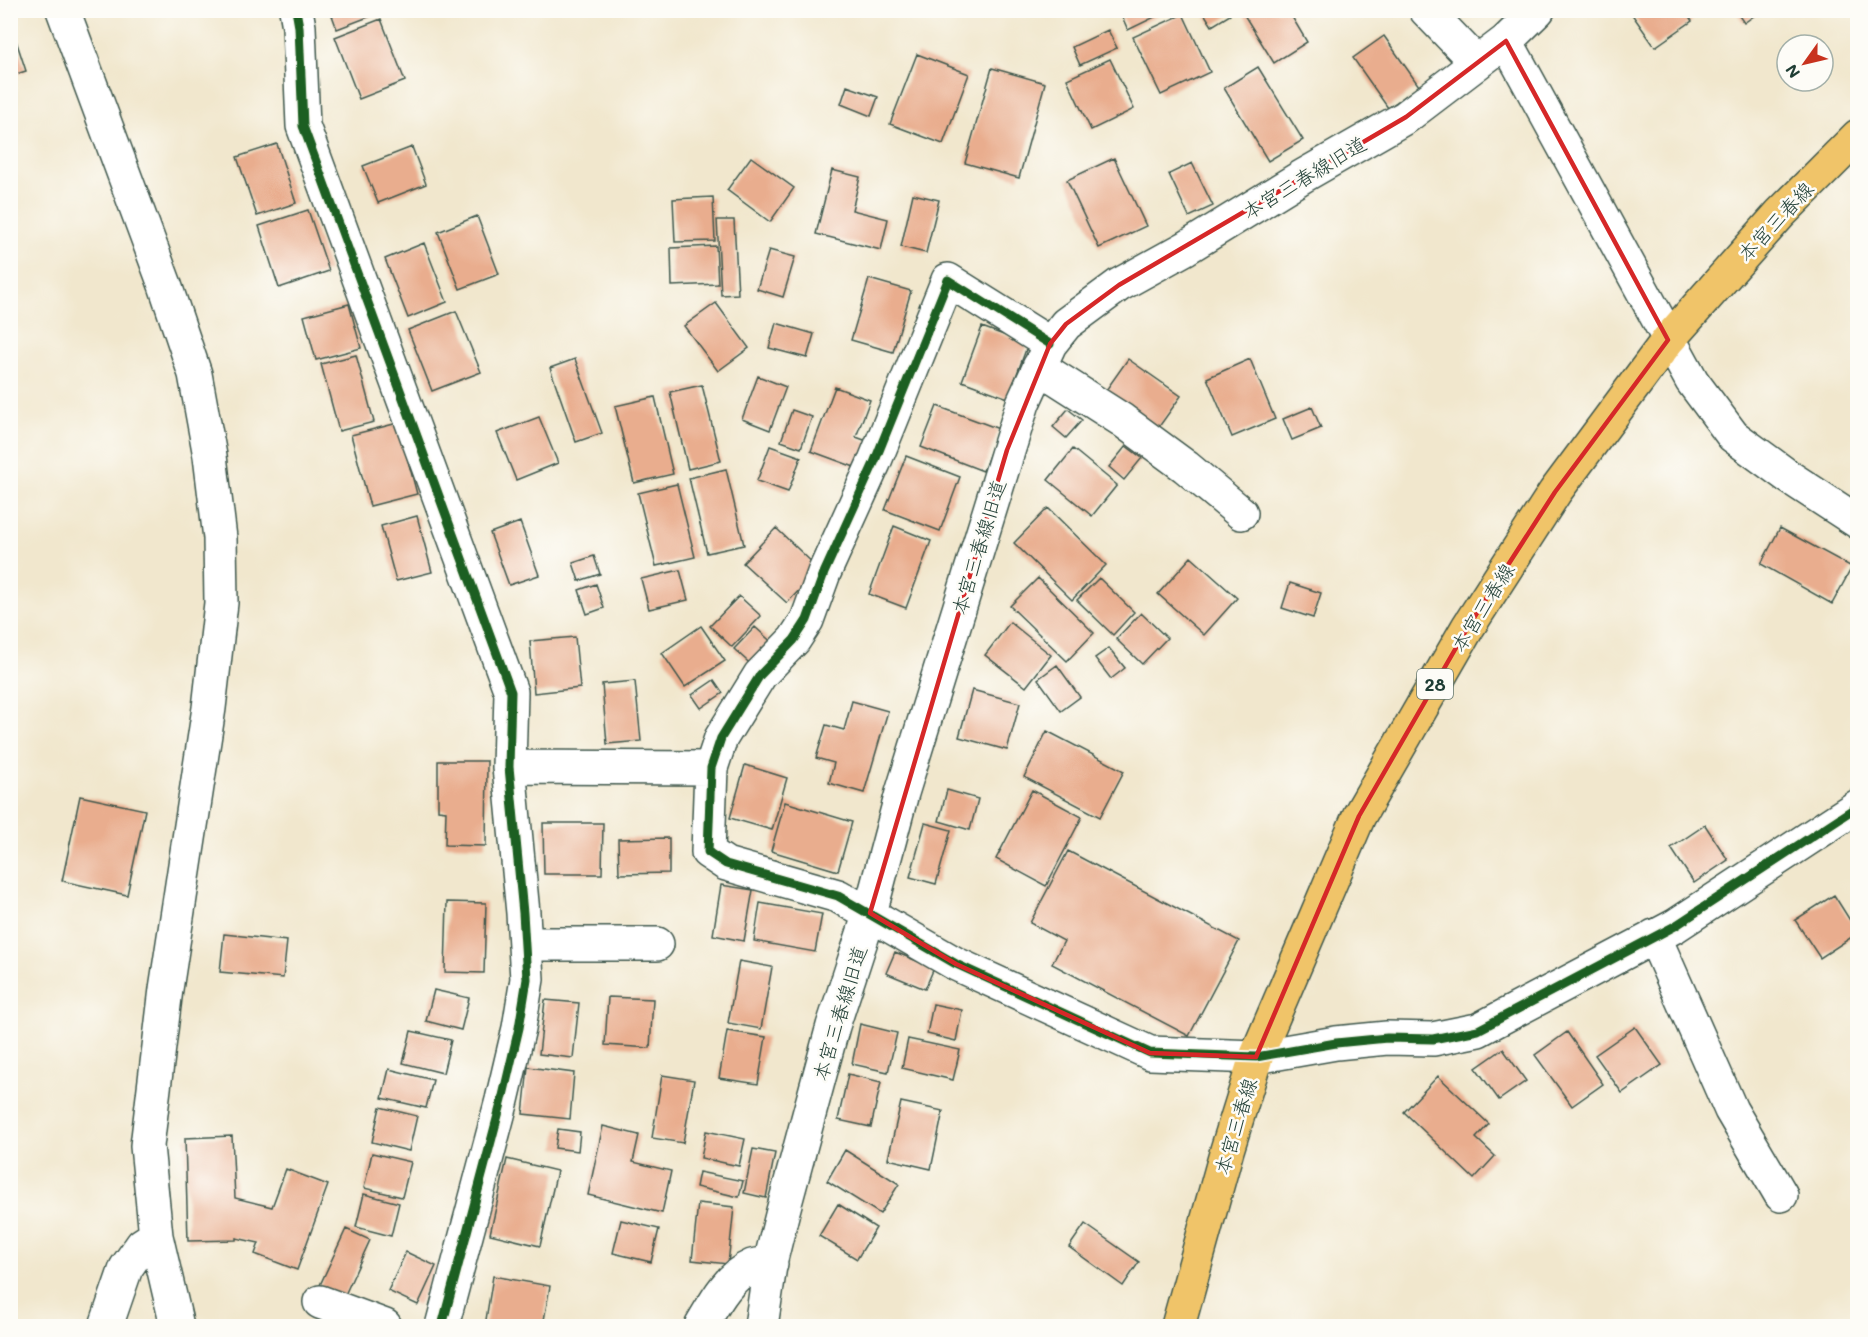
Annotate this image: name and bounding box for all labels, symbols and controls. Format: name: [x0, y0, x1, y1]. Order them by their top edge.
north arrow: [1775, 33, 1835, 93]
text: N: [1780, 61, 1804, 83]
street label: 本宮三春線旧道: [1237, 130, 1371, 224]
street label: 本宮三春線: [1731, 176, 1819, 266]
street label: 本宮三春線旧道: [945, 476, 1011, 618]
street label: 本宮三春線: [1444, 558, 1520, 656]
road number: 28: [1417, 669, 1453, 699]
street label: 本宮三春線旧道: [806, 942, 872, 1084]
street label: 本宮三春線: [1208, 1074, 1262, 1178]

